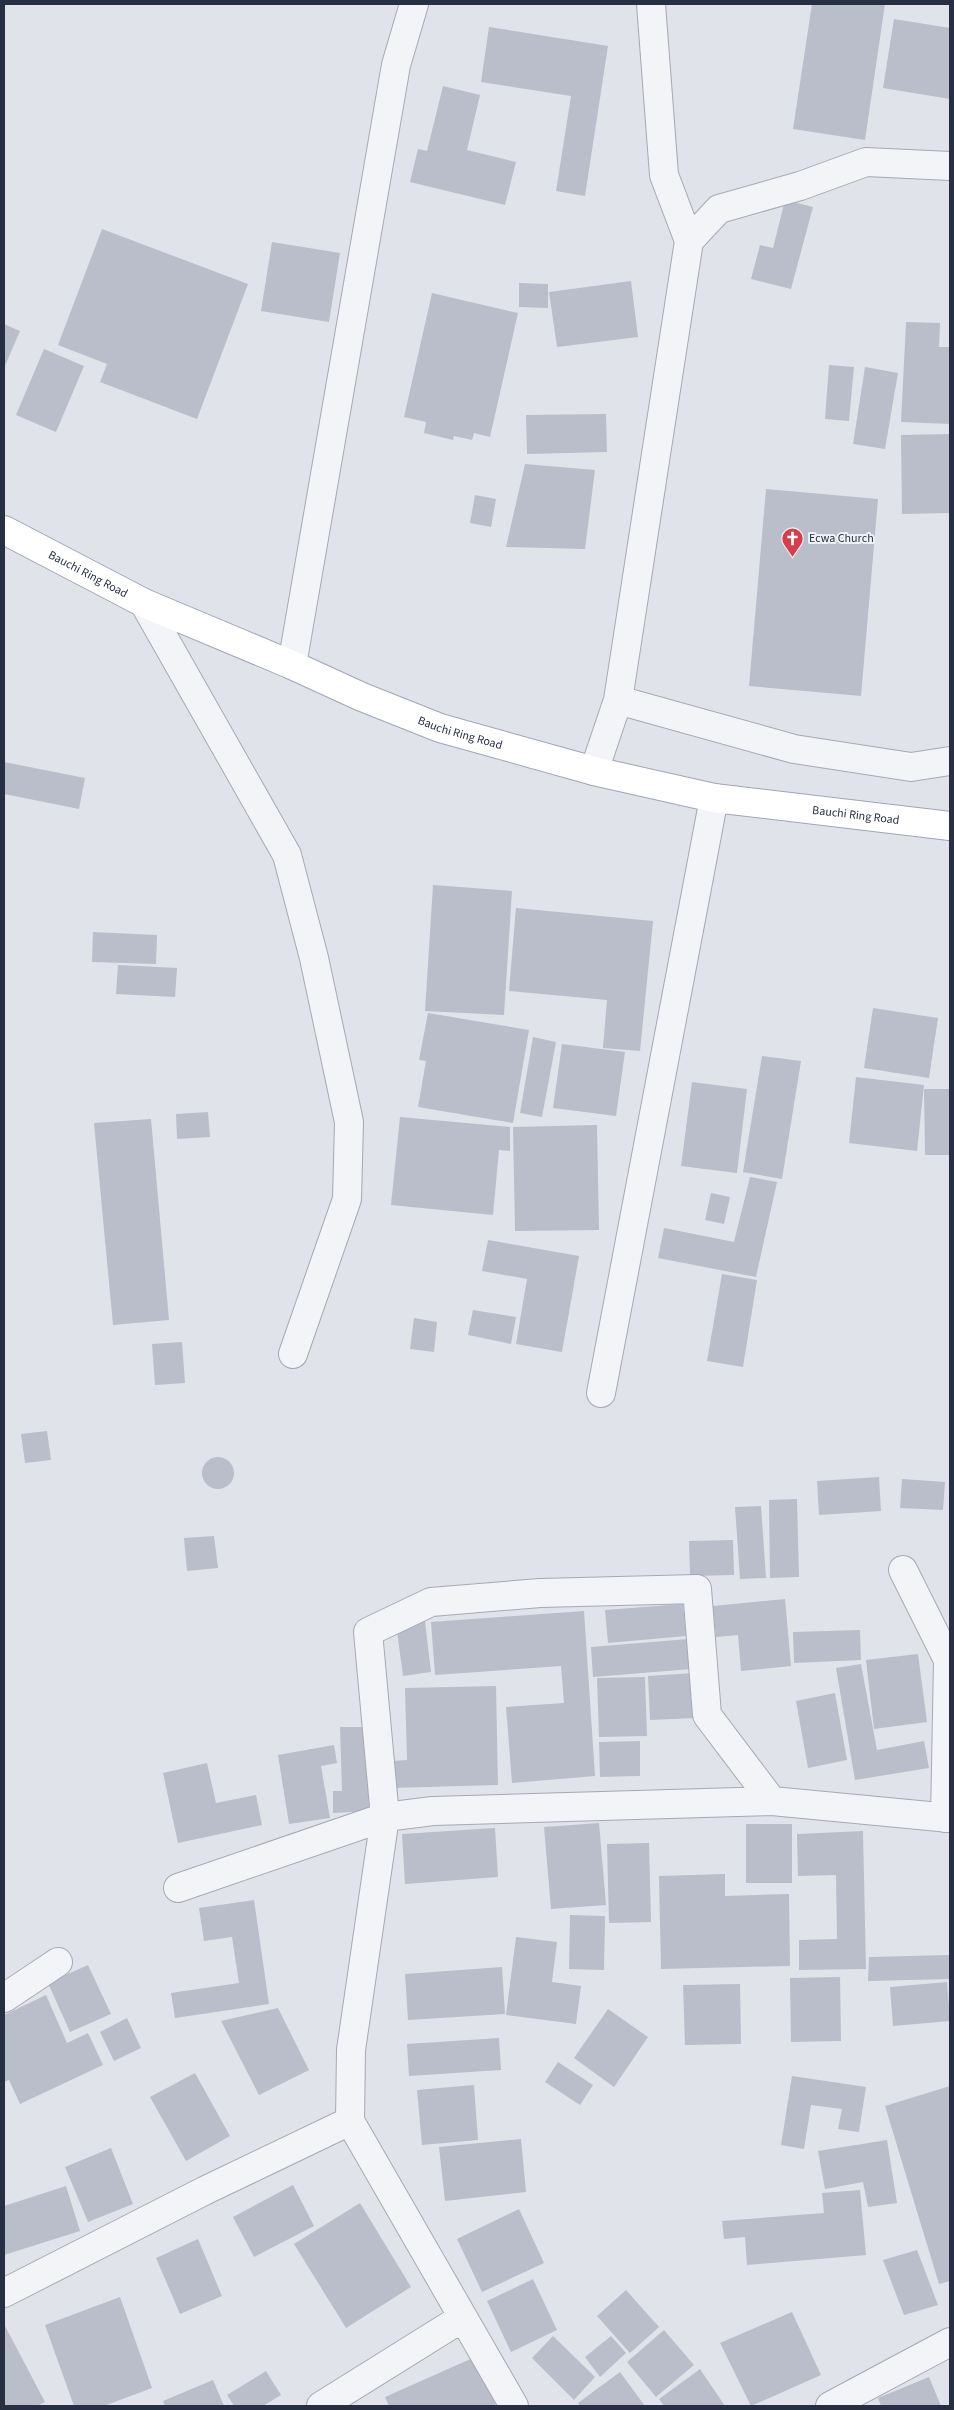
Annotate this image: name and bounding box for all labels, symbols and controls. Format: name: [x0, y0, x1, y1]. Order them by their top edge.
church icon: Ecwa Church: [781, 526, 805, 557]
place label: Ecwa Church: [809, 530, 874, 547]
street label: Bauchi Ring Road: [45, 546, 131, 602]
street label: Bauchi Ring Road: [415, 712, 504, 754]
street label: Bauchi Ring Road: [811, 801, 900, 828]

